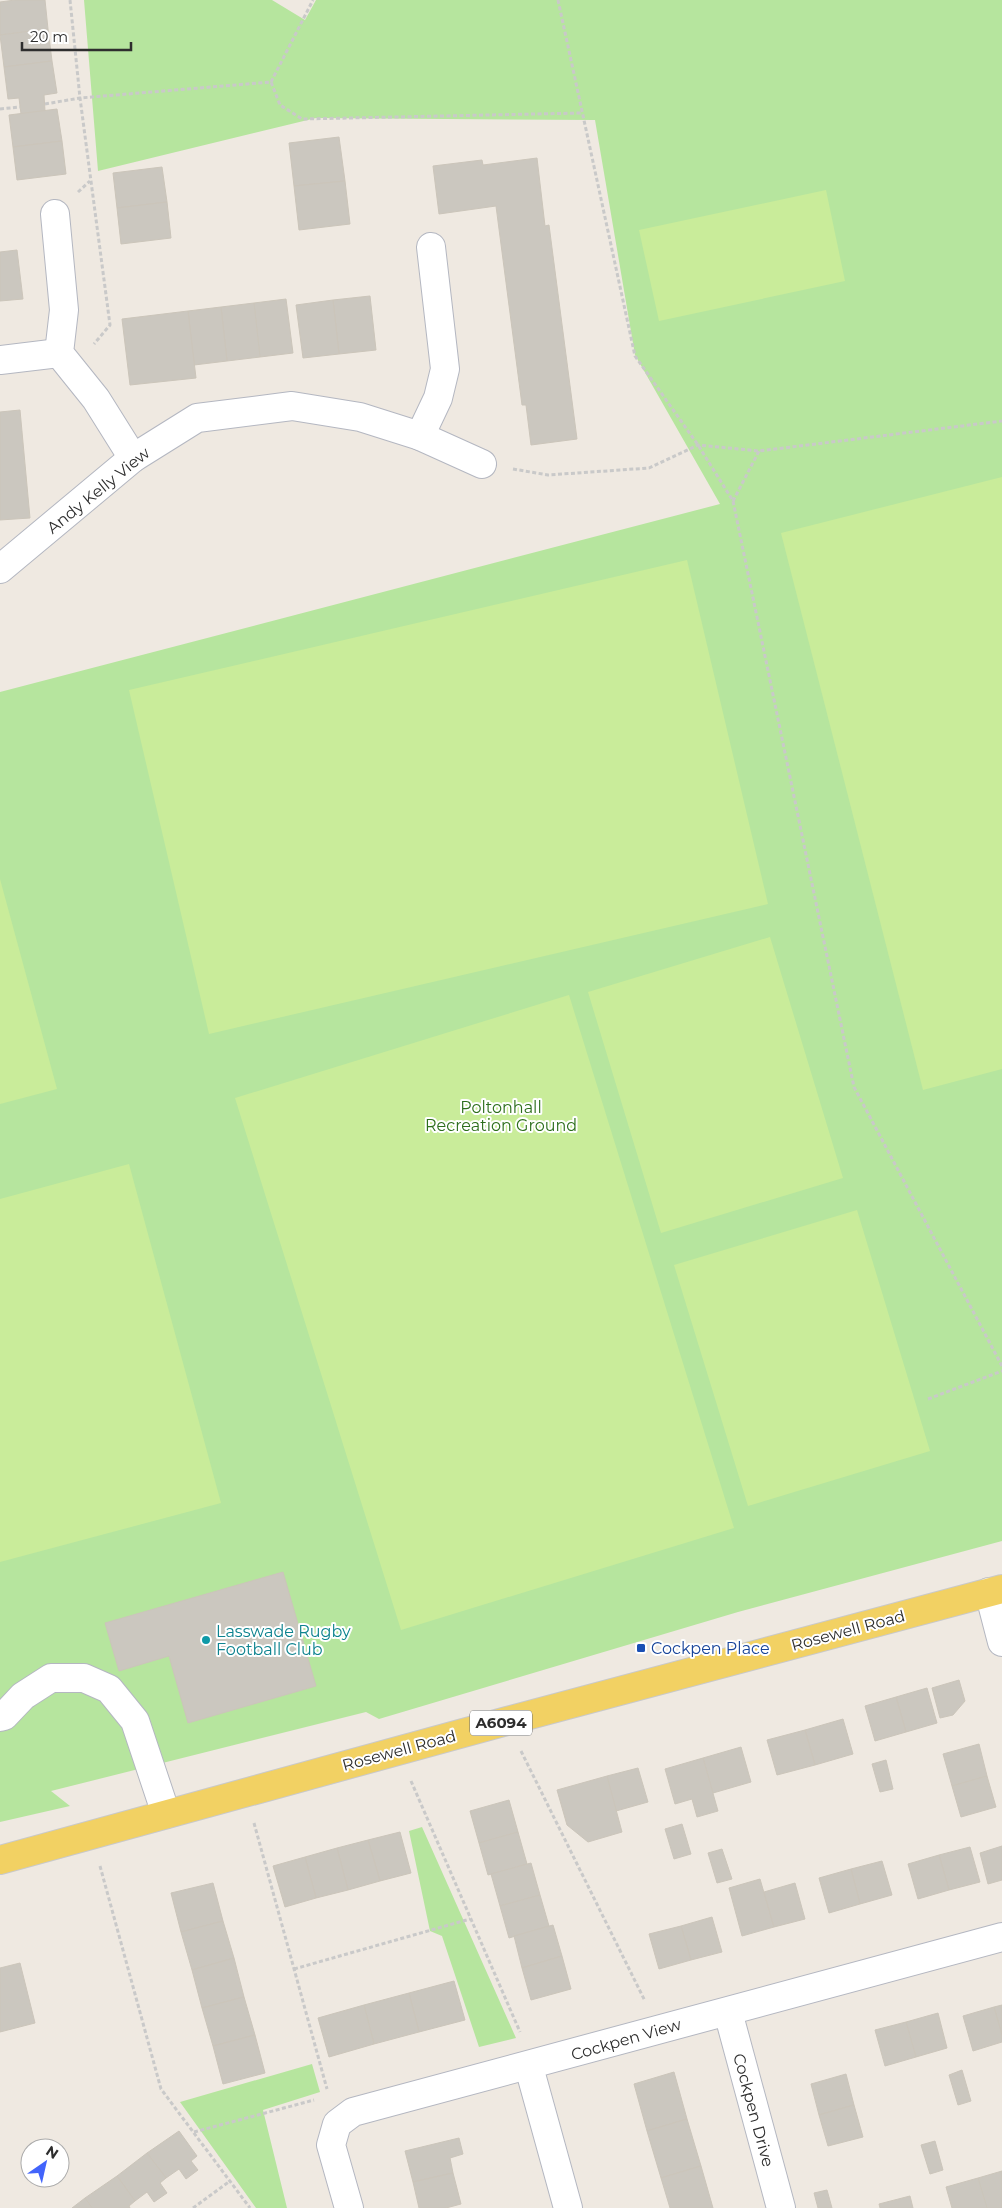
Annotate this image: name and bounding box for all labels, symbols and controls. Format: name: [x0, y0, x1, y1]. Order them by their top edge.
scale bar: [22, 20, 131, 52]
text: 20 m: [30, 27, 68, 46]
street label: Andy Kelly View: [43, 443, 154, 538]
park label: Poltonhall Recreation Ground: [425, 1098, 577, 1135]
street label: Rosewell Road: [789, 1606, 907, 1655]
place label: Lasswade Rugby Football Club: [216, 1622, 351, 1659]
marker: Lasswade Rugby Football Club: [200, 1634, 212, 1646]
place label: Cockpen Place: [651, 1639, 770, 1658]
marker: Cockpen Place: [635, 1642, 647, 1654]
road number: A6094: [470, 1710, 532, 1736]
street label: Rosewell Road: [340, 1726, 458, 1775]
street label: Cockpen View: [569, 2015, 683, 2064]
street label: Cockpen Drive: [729, 2051, 778, 2169]
north arrow: [20, 2138, 70, 2188]
text: N: [43, 2142, 62, 2163]

